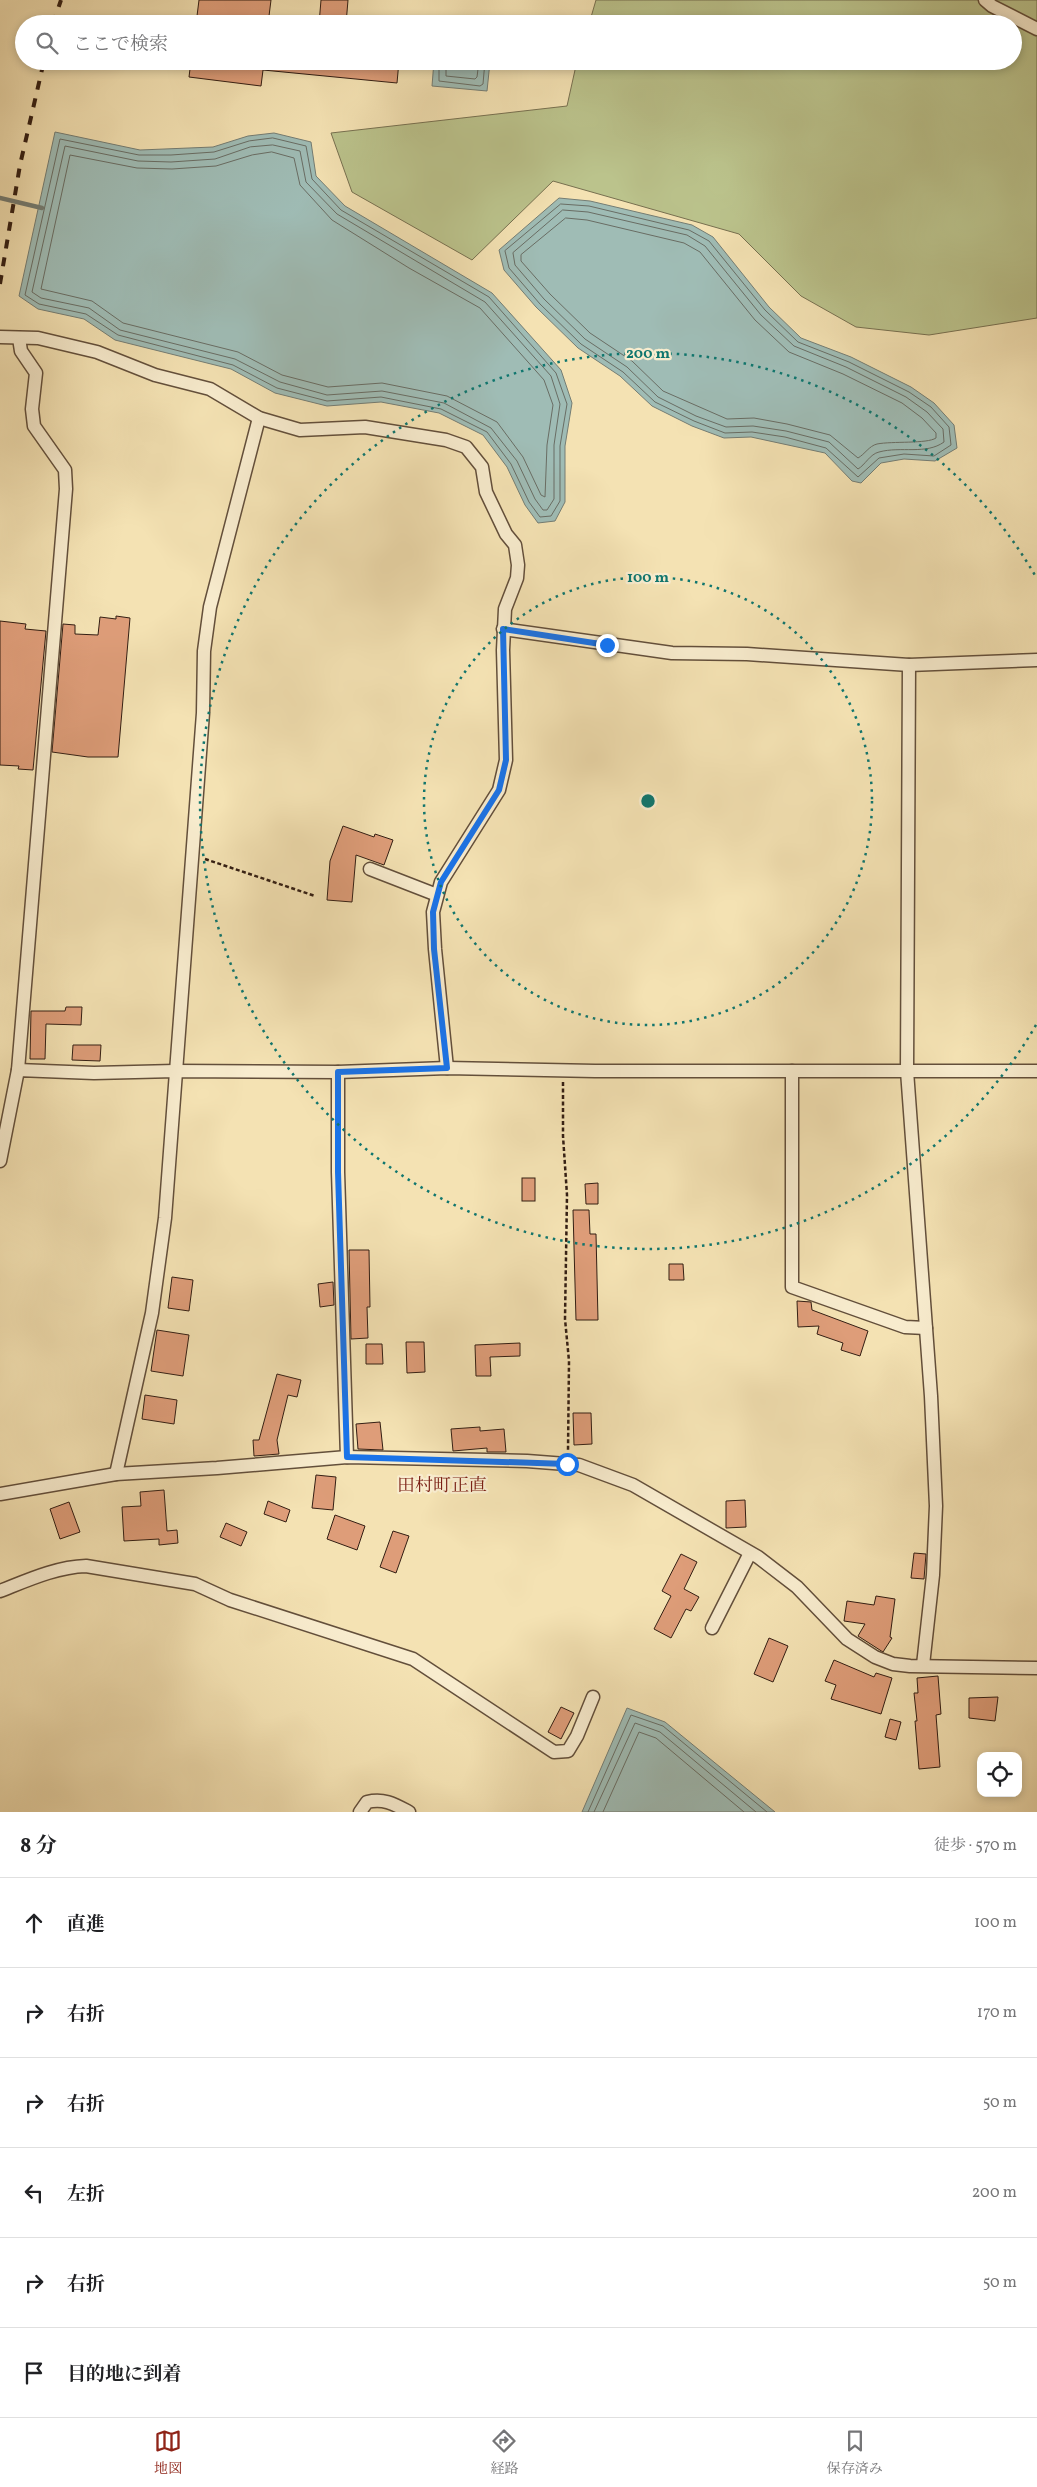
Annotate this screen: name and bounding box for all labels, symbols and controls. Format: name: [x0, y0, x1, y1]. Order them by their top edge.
search box: [15, 15, 1022, 70]
icon: search: [33, 29, 61, 57]
text: ここで検索: [73, 32, 168, 58]
text: 200 m: [626, 344, 670, 365]
text: 100 m: [627, 568, 670, 589]
route end: [596, 634, 619, 657]
centre of rings: [639, 792, 657, 810]
route start: [556, 1453, 579, 1476]
district label: 田村町正直: [397, 1474, 487, 1499]
map controls: [977, 1752, 1022, 1797]
button: locate: [977, 1752, 1022, 1797]
text: 8 分: [20, 1832, 57, 1861]
text: 徒歩 · 570 m: [934, 1835, 1017, 1857]
icon: ahead: [20, 1909, 48, 1937]
text: 直進: [67, 1912, 105, 1938]
text: 100 m: [974, 1912, 1017, 1934]
icon: right: [20, 1999, 48, 2027]
text: 右折: [67, 2002, 105, 2028]
text: 170 m: [977, 2002, 1017, 2024]
icon: right: [20, 2089, 48, 2117]
text: 右折: [67, 2092, 105, 2118]
text: 50 m: [983, 2092, 1017, 2114]
icon: left: [20, 2179, 48, 2207]
text: 左折: [67, 2182, 105, 2208]
text: 200 m: [972, 2182, 1017, 2204]
icon: right: [20, 2269, 48, 2297]
text: 右折: [67, 2272, 105, 2298]
text: 50 m: [983, 2272, 1017, 2294]
icon: arrive: [20, 2359, 48, 2387]
text: 目的地に到着: [67, 2362, 181, 2388]
tab: 地図: [154, 2427, 182, 2479]
tab: 経路: [490, 2427, 518, 2479]
tab: 保存済み: [827, 2427, 883, 2479]

